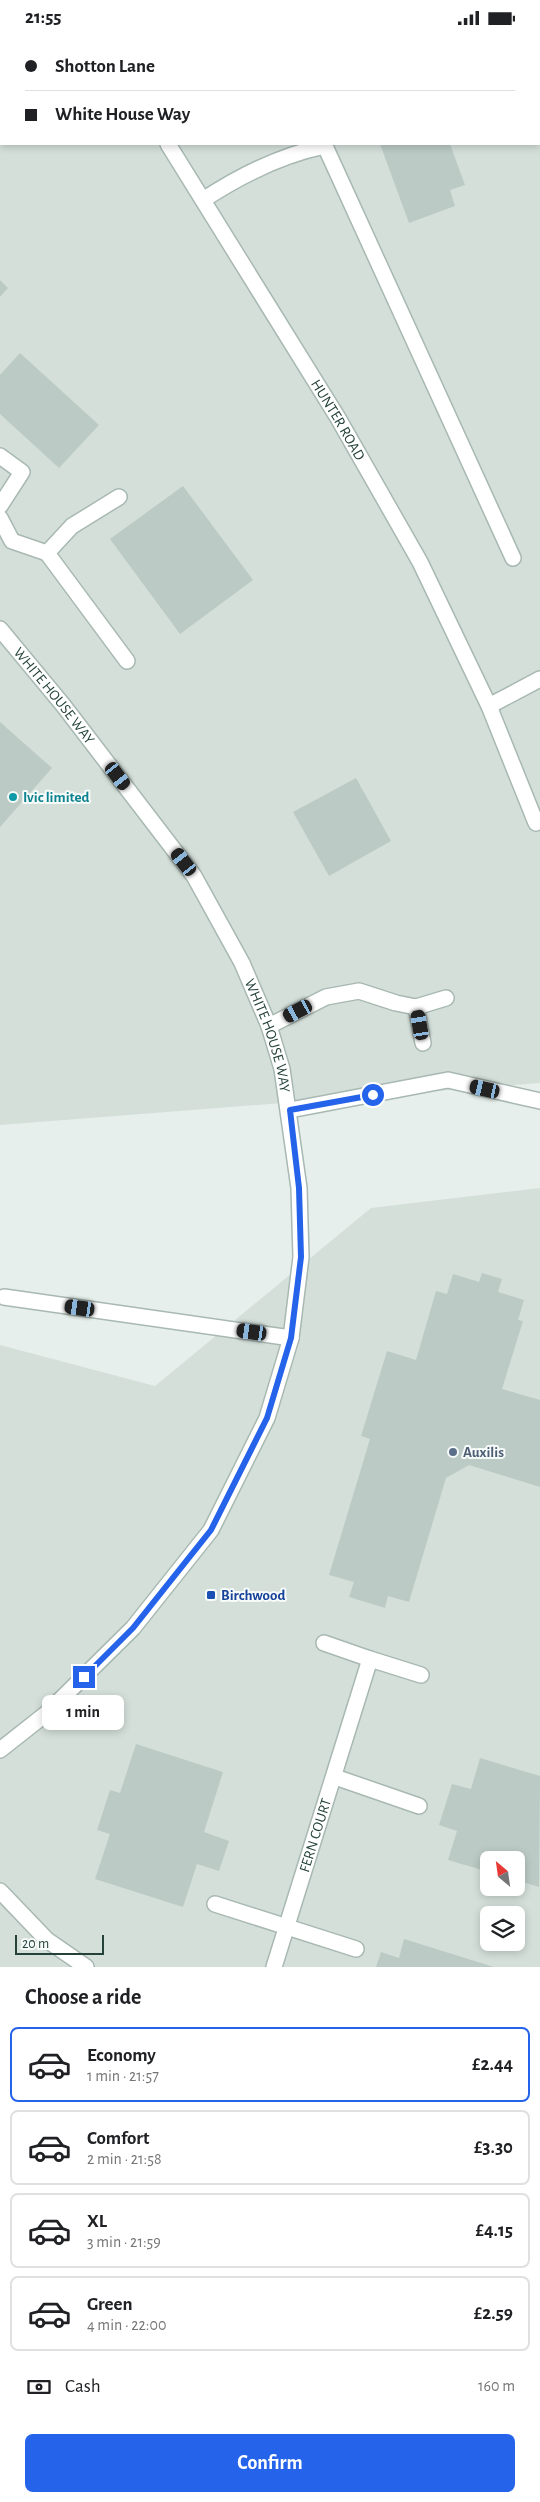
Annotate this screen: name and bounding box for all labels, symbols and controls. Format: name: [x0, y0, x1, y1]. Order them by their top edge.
text: 21:55: [25, 8, 62, 27]
text: Shotton Lane: [55, 57, 155, 76]
text: White House Way: [55, 105, 190, 124]
street label: HUNTER ROAD: [308, 377, 368, 463]
street label: WHITE HOUSE WAY: [11, 645, 98, 747]
car: [102, 760, 133, 792]
place label: Ivic limited: [23, 790, 90, 805]
marker: Ivic limited: [7, 791, 19, 803]
car: [168, 846, 199, 878]
street label: WHITE HOUSE WAY: [242, 976, 293, 1094]
car: [281, 997, 314, 1025]
car: [410, 1009, 429, 1041]
car: [468, 1078, 501, 1100]
route start: [362, 1084, 384, 1106]
car: [64, 1298, 95, 1318]
car: [236, 1322, 267, 1342]
place label: Auxilis: [463, 1445, 504, 1460]
marker: Auxilis: [447, 1446, 459, 1458]
place label: Birchwood: [221, 1588, 285, 1603]
marker: Birchwood: [205, 1589, 217, 1601]
route end: [73, 1666, 95, 1688]
callout: 1 min: [43, 1695, 125, 1729]
text: 1 min: [66, 1704, 100, 1720]
street label: FERN COURT: [296, 1796, 334, 1874]
north arrow: [480, 1851, 525, 1896]
map controls: [480, 1851, 525, 1951]
button: layers: [480, 1906, 525, 1951]
scale bar: [15, 1932, 104, 1955]
text: 20 m: [22, 1937, 49, 1951]
text: Choose a ride: [25, 1986, 141, 2008]
icon: car: [27, 2042, 72, 2087]
text: Economy: [87, 2046, 156, 2065]
text: £2.44: [472, 2055, 513, 2074]
text: 1 min · 21:57: [87, 2068, 159, 2084]
icon: car: [27, 2125, 72, 2170]
text: Comfort: [87, 2129, 149, 2148]
text: £3.30: [474, 2138, 513, 2157]
text: 2 min · 21:58: [87, 2151, 162, 2167]
icon: car: [27, 2208, 72, 2253]
text: XL: [87, 2212, 107, 2231]
text: £4.15: [476, 2221, 513, 2240]
text: 3 min · 21:59: [87, 2234, 161, 2250]
icon: car: [27, 2291, 72, 2336]
text: Green: [87, 2295, 133, 2314]
text: £2.59: [474, 2304, 513, 2323]
text: 4 min · 22:00: [87, 2317, 166, 2333]
icon: cash: [25, 2373, 53, 2401]
text: Cash: [65, 2377, 101, 2396]
text: 160 m: [478, 2378, 515, 2394]
button: Confirm: [25, 2434, 515, 2492]

